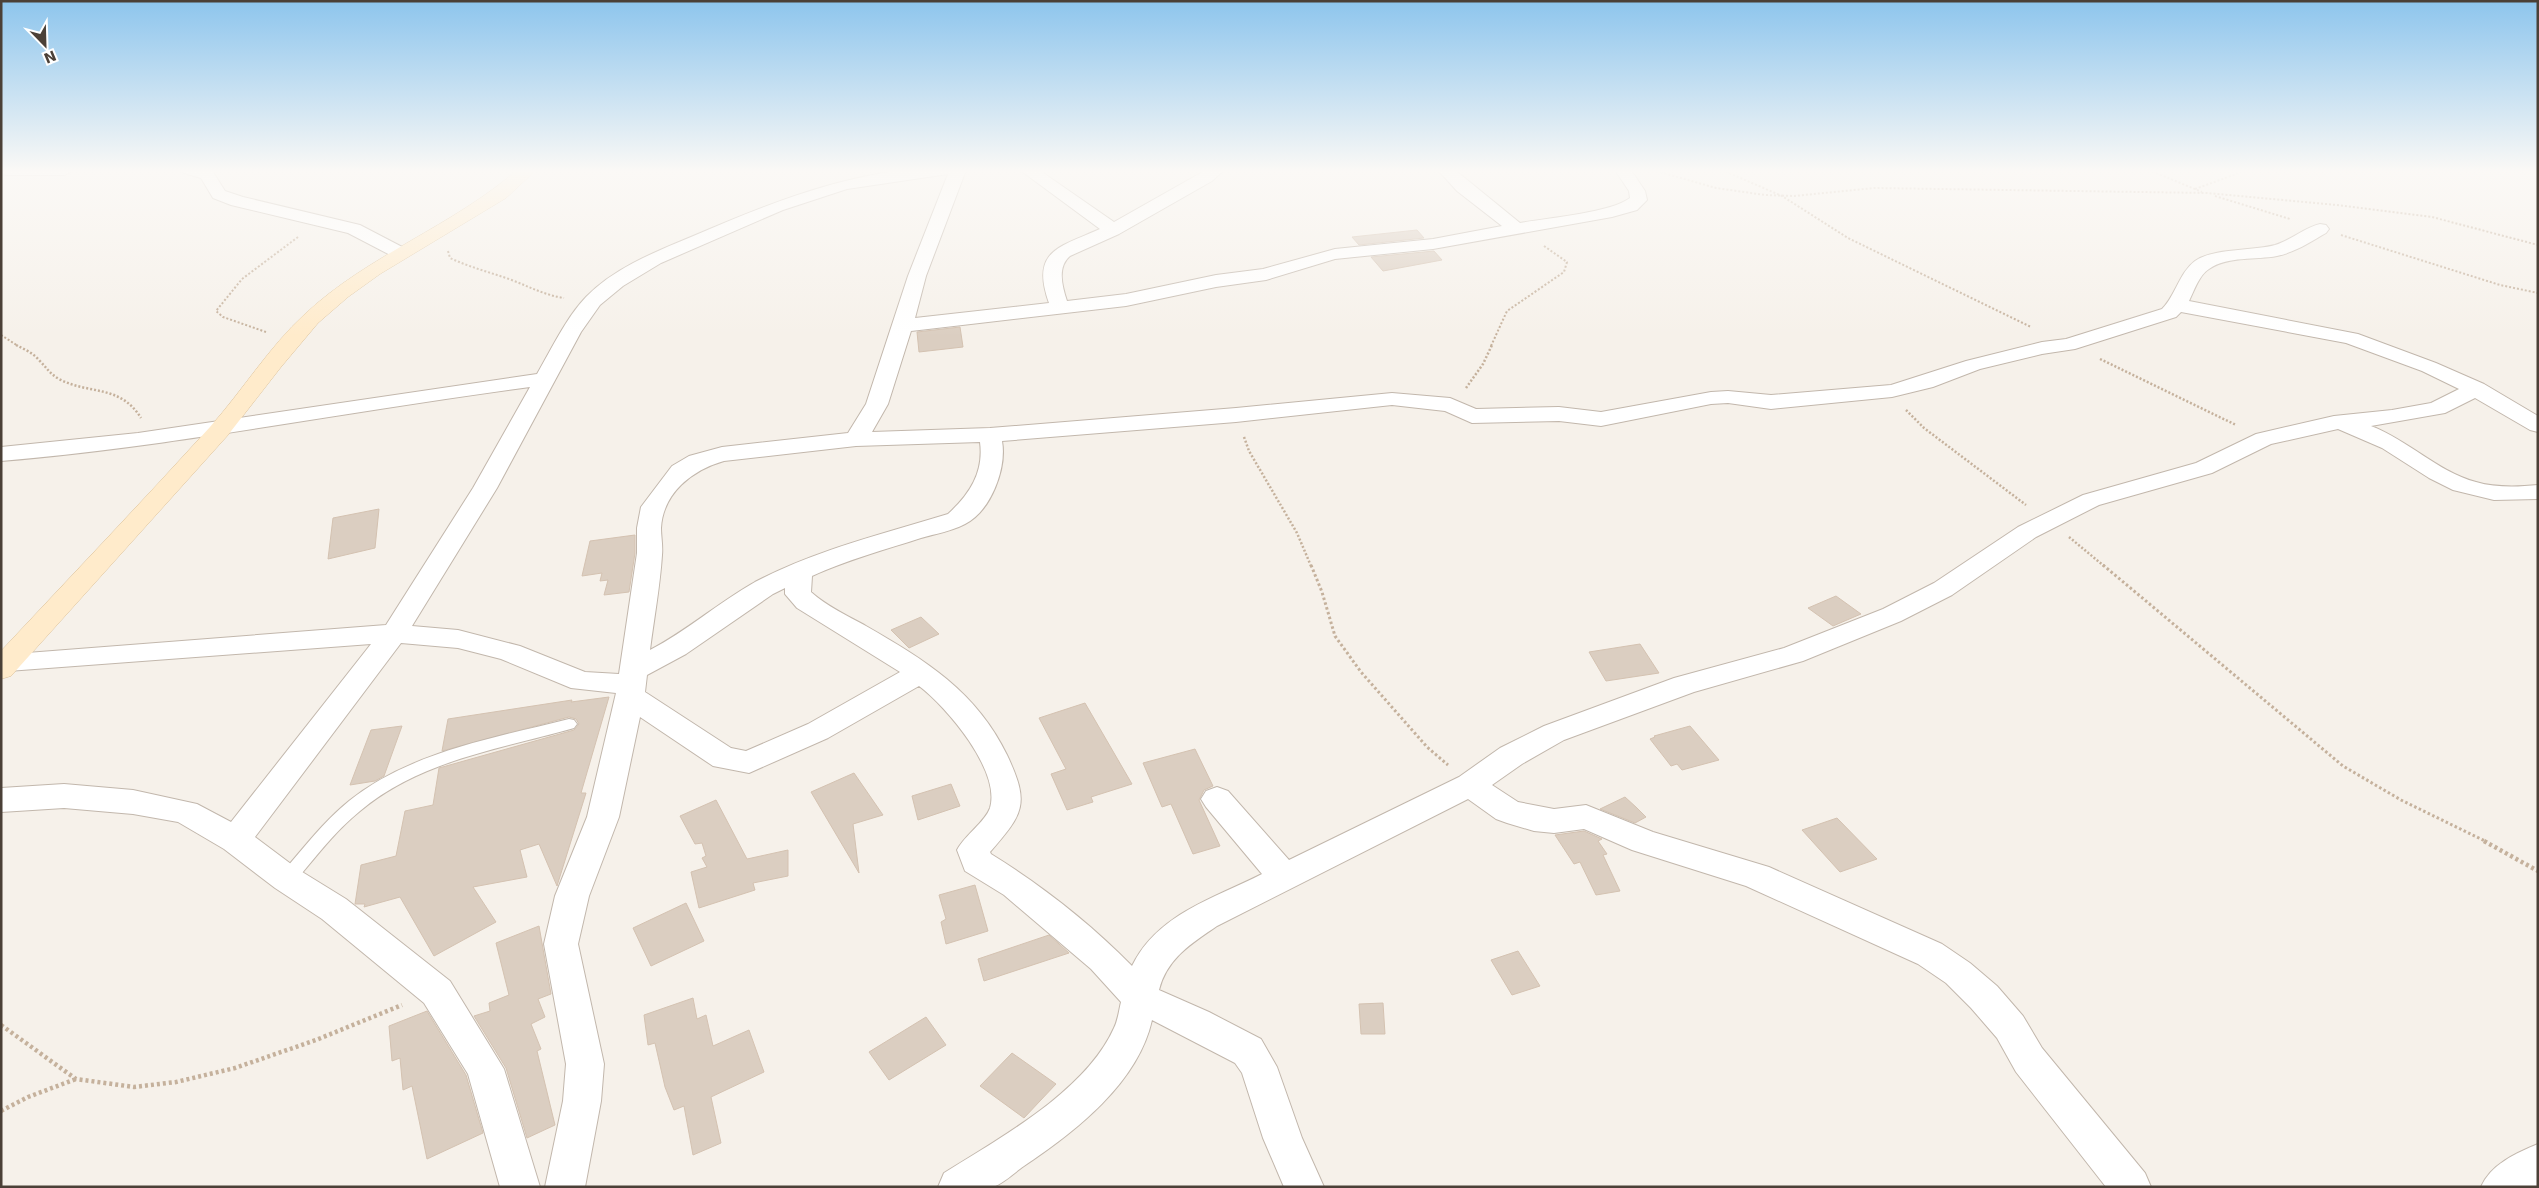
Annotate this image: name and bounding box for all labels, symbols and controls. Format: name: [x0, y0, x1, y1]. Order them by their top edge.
north arrow: [20, 20, 70, 70]
text: N: [42, 47, 59, 67]

